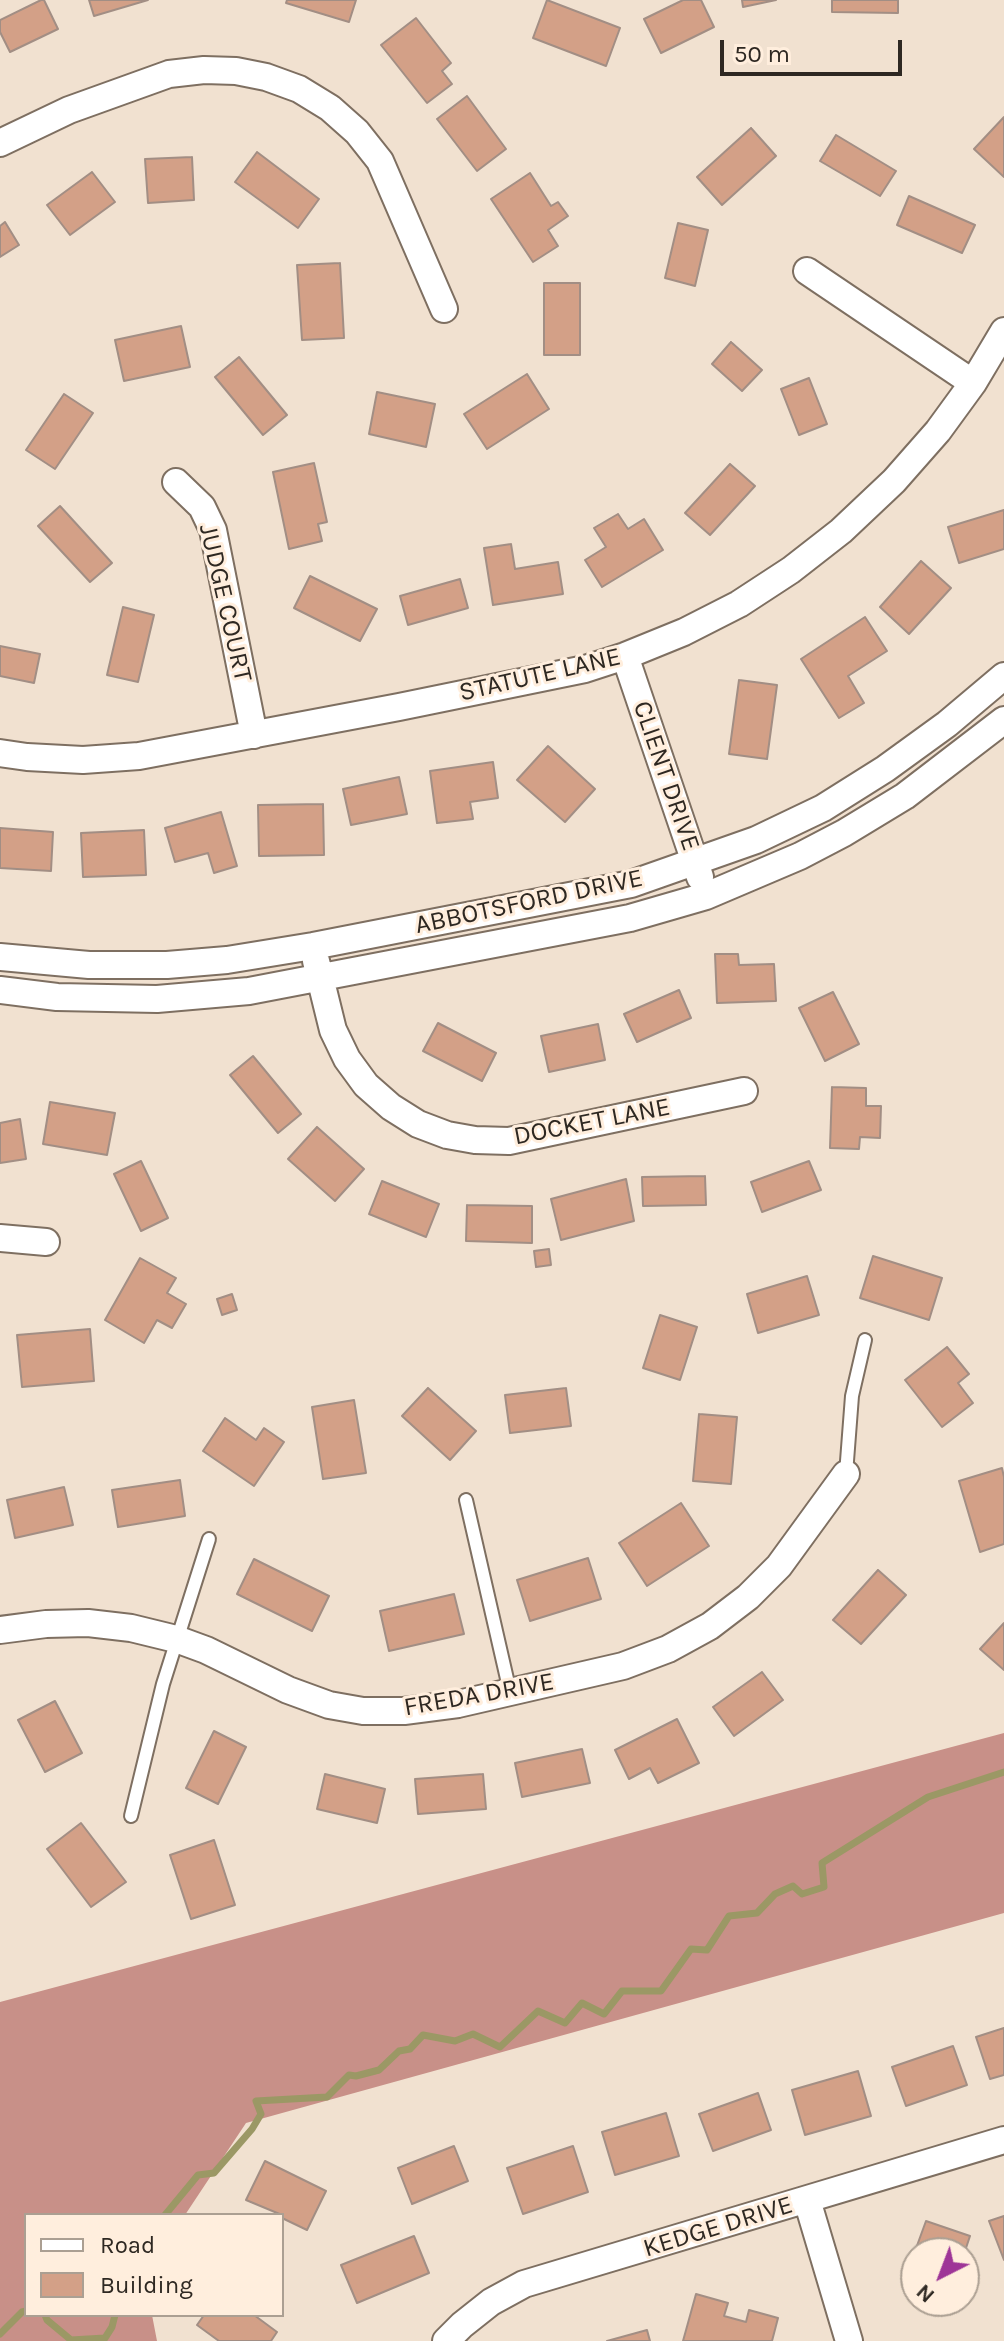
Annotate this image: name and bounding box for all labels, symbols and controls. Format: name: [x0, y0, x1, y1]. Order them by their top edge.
scale bar: [724, 24, 906, 74]
text: 50 m: [734, 40, 790, 68]
street label: JUDGE COURT: [192, 521, 258, 685]
street label: STATUTE LANE: [456, 641, 624, 709]
street label: CLIENT DRIVE: [626, 697, 706, 855]
street label: ABBOTSFORD DRIVE: [412, 863, 646, 941]
street label: DOCKET LANE: [511, 1092, 673, 1152]
street label: FREDA DRIVE: [401, 1666, 557, 1724]
street label: KEDGE DRIVE: [639, 2189, 797, 2265]
legend: [24, 2213, 284, 2317]
text: Road: [100, 2231, 155, 2259]
north arrow: [900, 2237, 980, 2317]
text: Building: [100, 2271, 193, 2299]
text: N: [911, 2278, 940, 2308]

